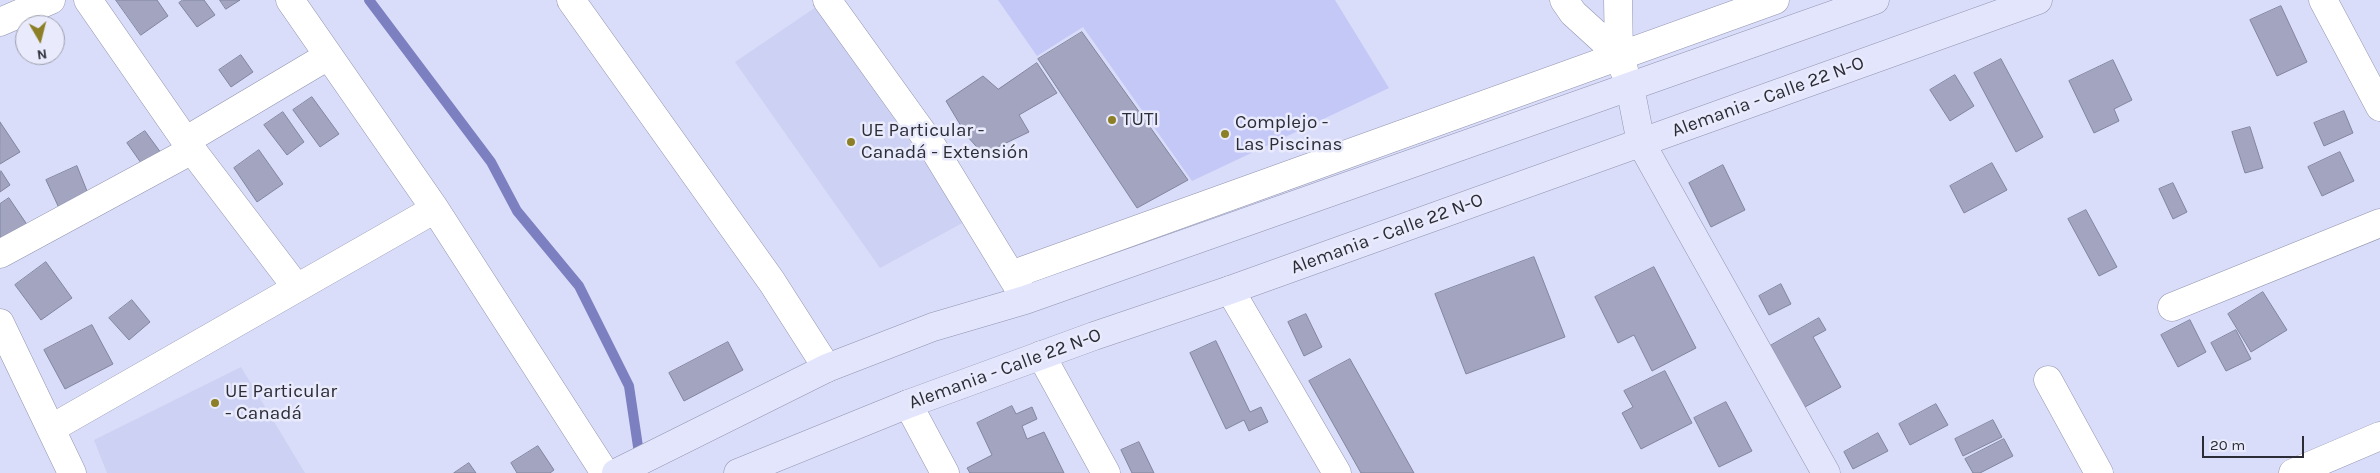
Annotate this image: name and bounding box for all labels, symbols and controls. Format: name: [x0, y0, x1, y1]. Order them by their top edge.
north arrow: [15, 15, 65, 65]
text: N: [36, 45, 48, 63]
street label: Alemania - Calle 22 N-O: [1669, 52, 1867, 142]
place label: TUTI: [1122, 109, 1159, 131]
place label: Complejo - Las Piscinas: [1235, 112, 1342, 156]
marker: TUTI: [1106, 114, 1118, 126]
place label: UE Particular - Canadá - Extensión: [861, 120, 1029, 164]
marker: Complejo - Las Piscinas: [1219, 128, 1231, 140]
marker: UE Particular - Canadá - Extensión: [845, 136, 857, 148]
street label: Alemania - Calle 22 N-O: [1288, 189, 1486, 279]
street label: Alemania - Calle 22 N-O: [906, 324, 1104, 414]
place label: UE Particular - Canadá: [225, 381, 337, 425]
marker: UE Particular - Canadá: [209, 397, 221, 409]
scale bar: [2205, 426, 2308, 458]
text: 20 m: [2210, 436, 2245, 454]

